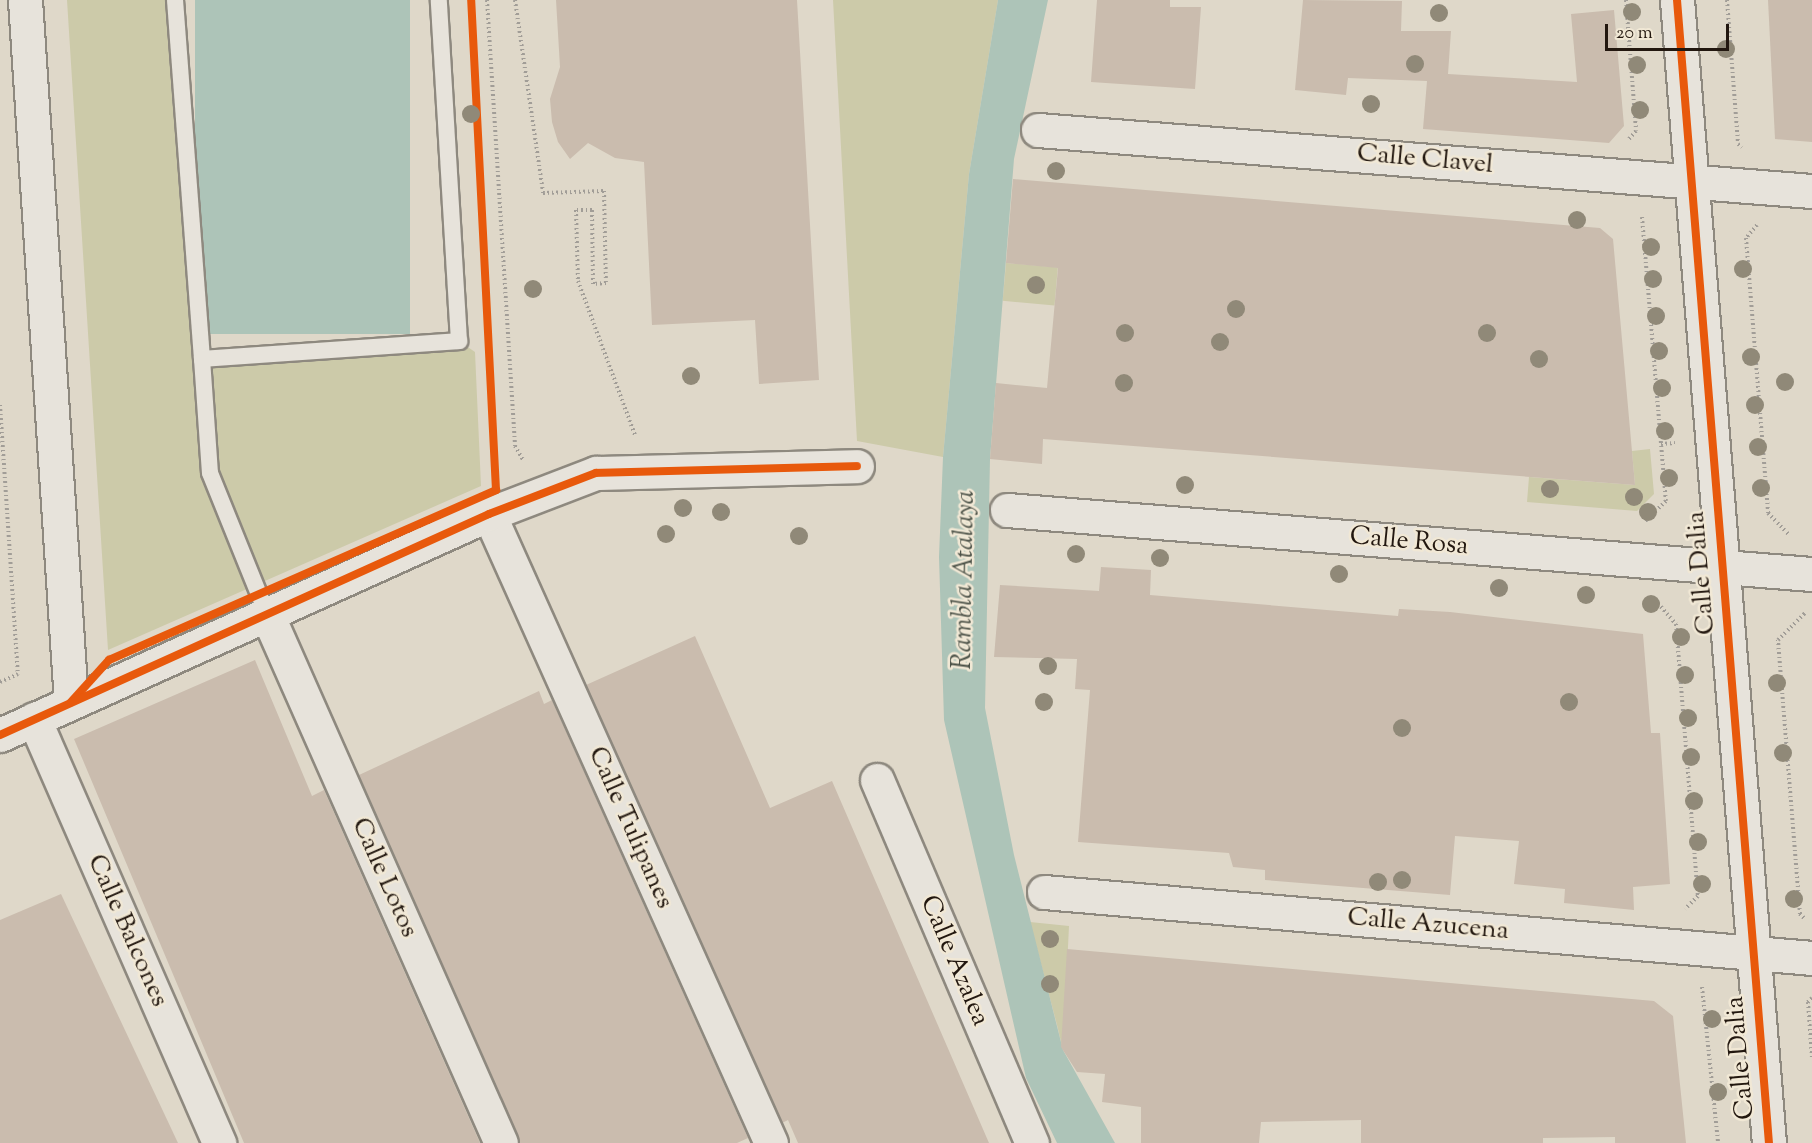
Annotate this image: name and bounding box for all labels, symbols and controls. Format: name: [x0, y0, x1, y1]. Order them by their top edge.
scale bar: [1608, 12, 1732, 50]
text: 20 m: [1616, 21, 1653, 47]
street label: Calle Clavel: [1356, 139, 1494, 181]
water label: Rambla Atalaya: [947, 490, 983, 670]
street label: Calle Dalia: [1681, 510, 1723, 636]
street label: Calle Rosa: [1348, 521, 1470, 563]
street label: Calle Tulipanes: [580, 742, 680, 914]
street label: Calle Lotos: [344, 813, 424, 943]
street label: Calle Balcones: [80, 850, 174, 1012]
street label: Calle Azalea: [913, 891, 995, 1031]
street label: Calle Azucena: [1346, 902, 1510, 948]
street label: Calle Dalia: [1720, 995, 1762, 1121]

